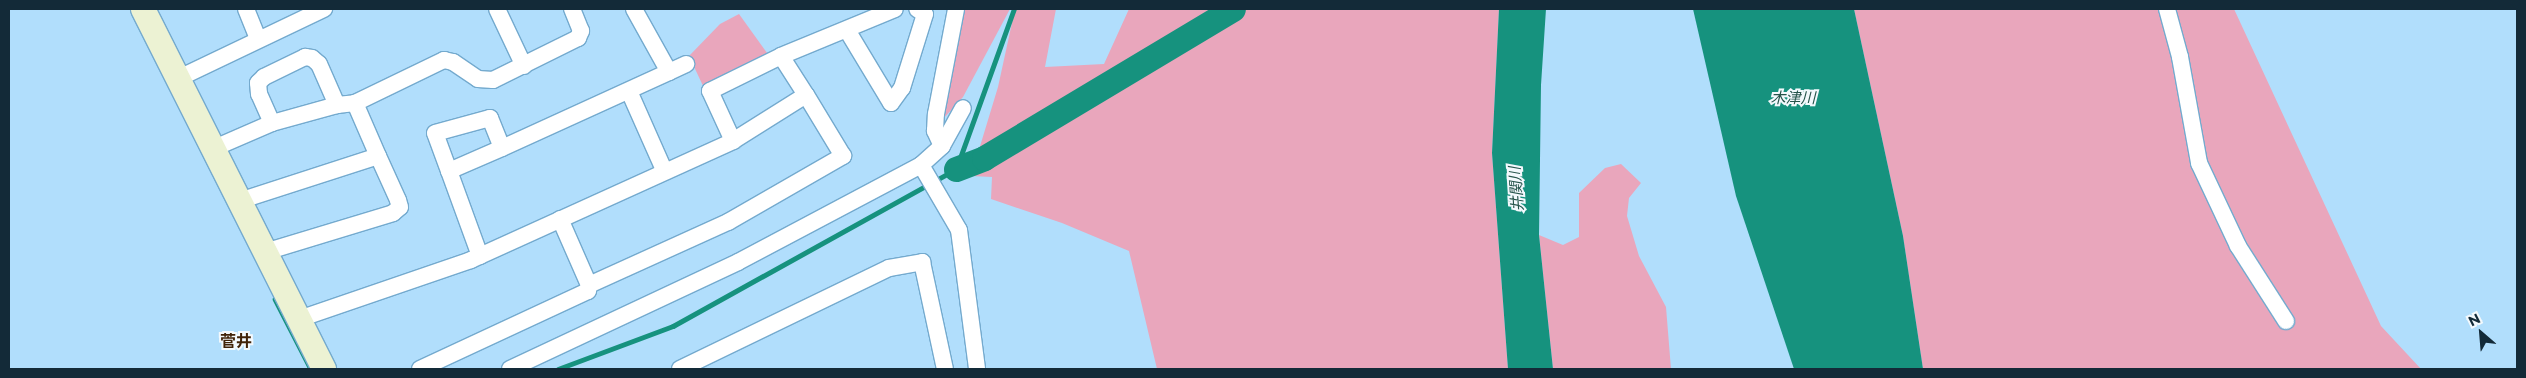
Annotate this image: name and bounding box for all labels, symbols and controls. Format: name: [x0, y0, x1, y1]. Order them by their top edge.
water label: 木津川: [1771, 89, 1815, 107]
water label: 井関川: [1505, 166, 1527, 212]
north arrow: [2456, 308, 2506, 358]
text: N: [2465, 309, 2483, 330]
district label: 菅井: [220, 332, 252, 352]

